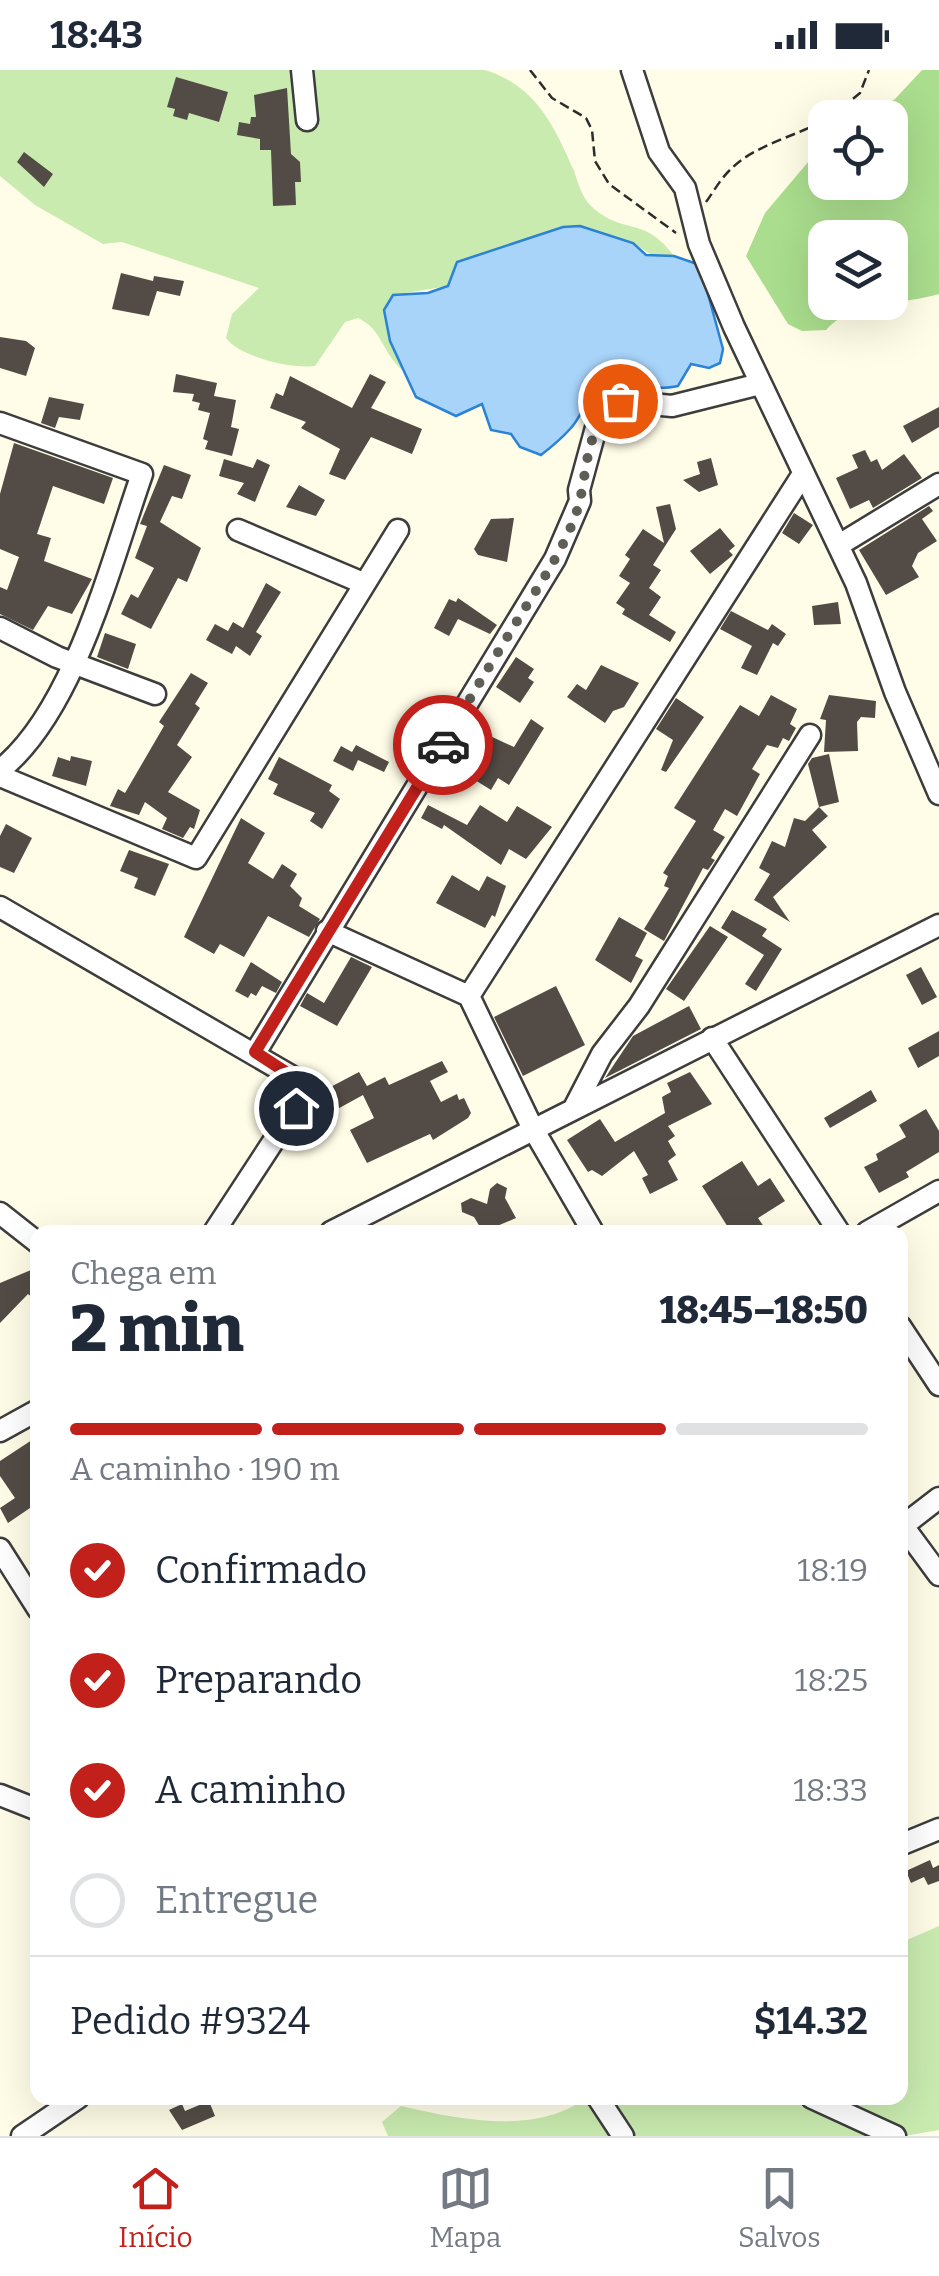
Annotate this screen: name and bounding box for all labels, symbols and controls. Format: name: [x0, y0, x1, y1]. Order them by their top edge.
text: 18:43: [50, 12, 143, 58]
map controls: [808, 100, 908, 320]
button: locate: [808, 100, 908, 200]
button: layers: [808, 220, 908, 320]
pin: [578, 359, 663, 444]
icon: bag: [593, 374, 648, 429]
courier: [393, 695, 493, 795]
icon: car: [416, 718, 471, 773]
pin: [254, 1066, 339, 1151]
icon: home: [269, 1081, 324, 1136]
text: Chega em: [70, 1254, 217, 1292]
text: 18:45–18:50: [659, 1287, 868, 1333]
text: 2 min: [70, 1290, 244, 1368]
text: A caminho · 190 m: [70, 1450, 340, 1488]
icon: check: [70, 1543, 125, 1598]
text: Confirmado: [155, 1547, 367, 1593]
text: 18:19: [797, 1551, 868, 1589]
icon: check: [70, 1653, 125, 1708]
text: Preparando: [155, 1657, 362, 1703]
text: 18:25: [795, 1661, 868, 1699]
icon: check: [70, 1763, 125, 1818]
text: A caminho: [155, 1767, 346, 1813]
text: 18:33: [793, 1771, 868, 1809]
text: Entregue: [155, 1877, 318, 1923]
text: Pedido #9324: [70, 1998, 310, 2044]
text: $14.32: [753, 1998, 868, 2044]
tab: Início: [118, 2161, 193, 2254]
tab: Mapa: [429, 2161, 501, 2254]
tab: Salvos: [738, 2161, 821, 2254]

